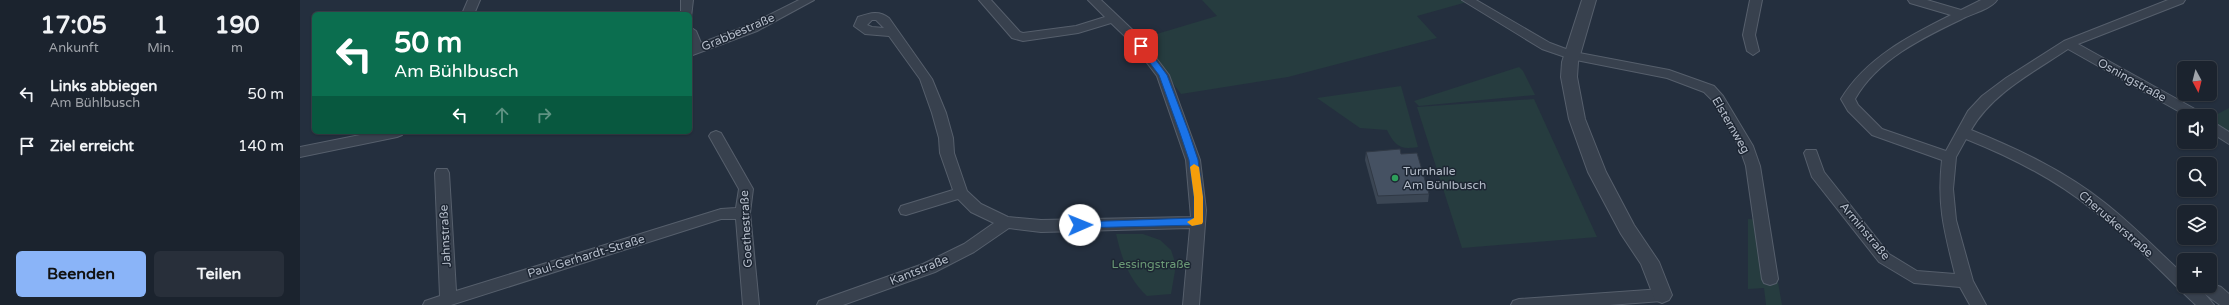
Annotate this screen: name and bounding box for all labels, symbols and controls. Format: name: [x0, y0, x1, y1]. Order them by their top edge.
street label: Grabbestraße: [699, 10, 777, 54]
text: 17:05: [40, 11, 107, 40]
text: 1: [153, 11, 168, 40]
text: 190: [214, 11, 260, 40]
text: 50 m: [394, 26, 462, 60]
icon: left: [328, 28, 380, 80]
pin: [1124, 29, 1158, 63]
icon: arrive: [1130, 35, 1152, 57]
text: Ankunft: [49, 40, 99, 56]
text: Min.: [147, 40, 174, 56]
text: m: [231, 40, 243, 56]
street label: Osningstraße: [2095, 55, 2169, 105]
text: Am Bühlbusch: [394, 60, 519, 82]
north arrow: [2177, 61, 2217, 101]
map controls: [2177, 61, 2217, 293]
text: Links abbiegen: [50, 77, 157, 95]
icon: left: [16, 83, 38, 105]
text: 50 m: [247, 85, 284, 103]
street label: Elsternweg: [1709, 94, 1753, 156]
text: Am Bühlbusch: [50, 95, 140, 111]
icon: left: [449, 104, 471, 126]
icon: ahead: [491, 104, 513, 126]
icon: right: [533, 104, 555, 126]
button: sound: [2177, 109, 2217, 149]
icon: arrive: [16, 135, 38, 157]
text: Ziel erreicht: [50, 137, 134, 155]
text: 140 m: [238, 137, 284, 155]
button: search: [2177, 157, 2217, 197]
place label: Turnhalle Am Bühlbusch: [1403, 164, 1486, 192]
marker: Turnhalle Am Bühlbusch: [1390, 173, 1400, 183]
street label: Cheruskerstraße: [2076, 188, 2156, 260]
street label: Goethestraße: [737, 190, 755, 268]
street label: Arminstraße: [1837, 199, 1893, 263]
street label: Jahnstraße: [436, 204, 454, 268]
position arrow: [1059, 204, 1101, 246]
button: layers: [2177, 205, 2217, 245]
street label: Paul-Gerhardt-Straße: [526, 231, 646, 281]
button: Beenden: [16, 251, 146, 297]
button: Teilen: [154, 251, 284, 297]
street label: Kantstraße: [888, 252, 951, 288]
button: +: [2177, 253, 2217, 293]
park label: Lessingstraße: [1112, 257, 1191, 271]

